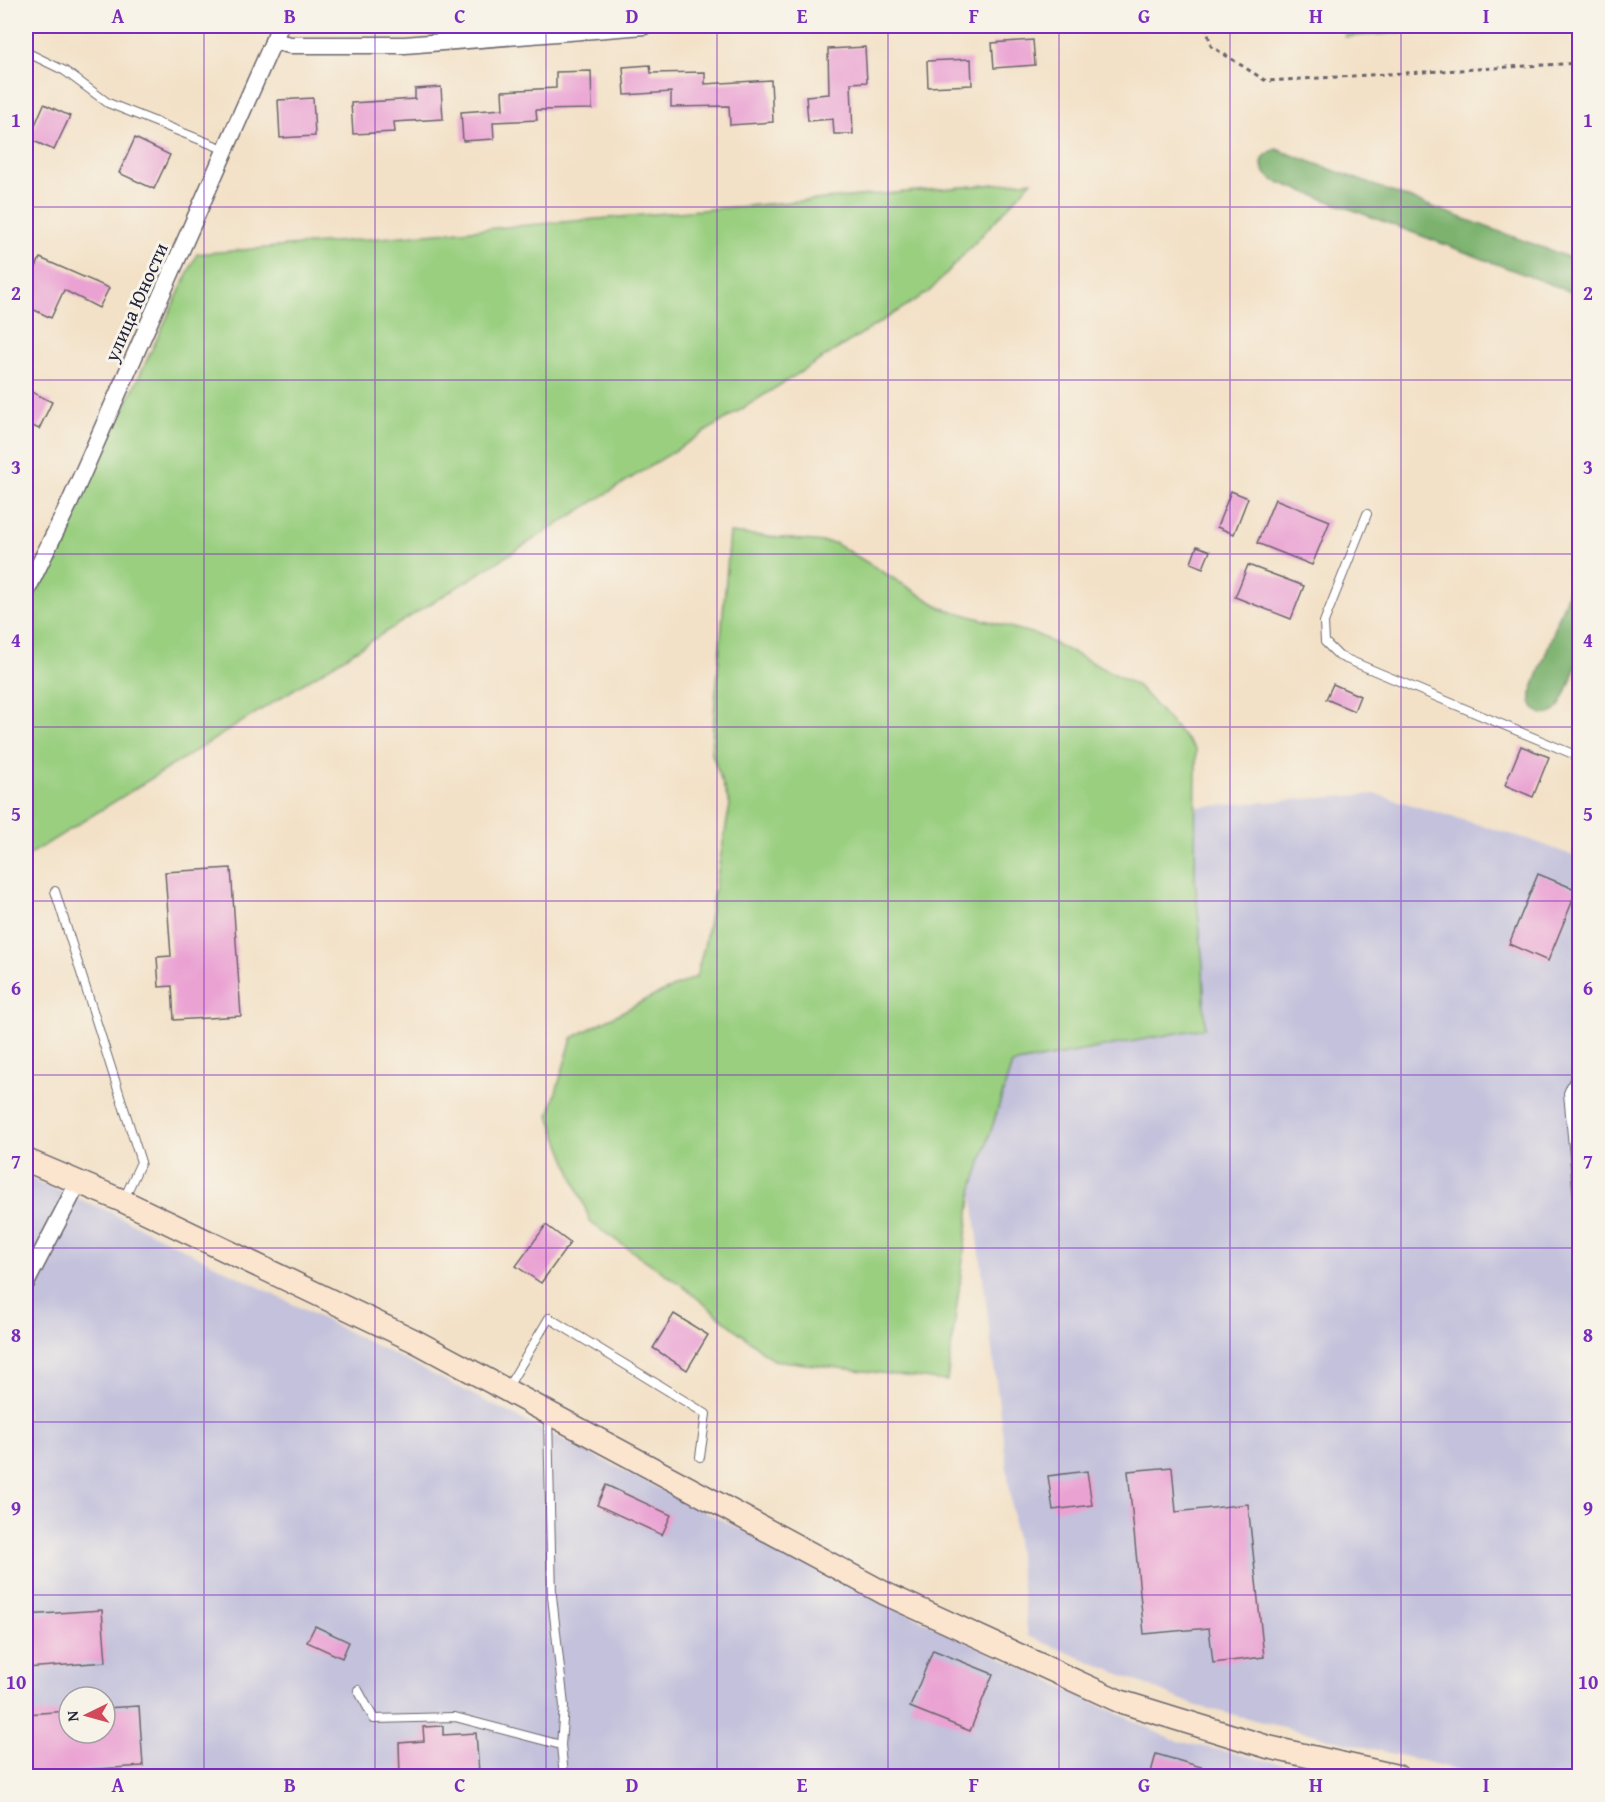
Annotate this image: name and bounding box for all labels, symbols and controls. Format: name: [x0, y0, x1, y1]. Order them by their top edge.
text: A: [112, 1, 125, 30]
text: B: [284, 1, 296, 30]
text: C: [454, 1, 466, 30]
text: D: [625, 1, 639, 30]
text: E: [797, 1, 808, 30]
text: F: [969, 1, 979, 30]
text: G: [1138, 1, 1150, 30]
text: H: [1309, 1, 1323, 30]
text: I: [1483, 1, 1489, 30]
text: 1: [11, 105, 21, 134]
text: 1: [1583, 105, 1593, 134]
street label: улица Юности: [96, 237, 175, 367]
text: 2: [11, 278, 21, 307]
text: 2: [1583, 278, 1593, 307]
text: 3: [11, 452, 21, 481]
text: 3: [1583, 452, 1593, 481]
text: 4: [11, 625, 21, 654]
text: 4: [1583, 625, 1593, 654]
text: 5: [11, 799, 21, 828]
text: 5: [1583, 799, 1593, 828]
text: 6: [11, 973, 21, 1002]
text: 6: [1583, 973, 1593, 1002]
text: 7: [11, 1146, 21, 1175]
text: 7: [1583, 1146, 1593, 1175]
text: 8: [11, 1320, 21, 1349]
text: 8: [1583, 1320, 1593, 1349]
text: 9: [11, 1493, 21, 1522]
text: 9: [1583, 1493, 1593, 1522]
text: 10: [6, 1667, 26, 1696]
text: 10: [1578, 1667, 1598, 1696]
north arrow: [57, 1685, 117, 1745]
text: N: [60, 1710, 84, 1723]
text: A: [112, 1770, 125, 1799]
text: B: [284, 1770, 296, 1799]
text: C: [454, 1770, 466, 1799]
text: D: [625, 1770, 639, 1799]
text: E: [797, 1770, 808, 1799]
text: F: [969, 1770, 979, 1799]
text: G: [1138, 1770, 1150, 1799]
text: H: [1309, 1770, 1323, 1799]
text: I: [1483, 1770, 1489, 1799]

